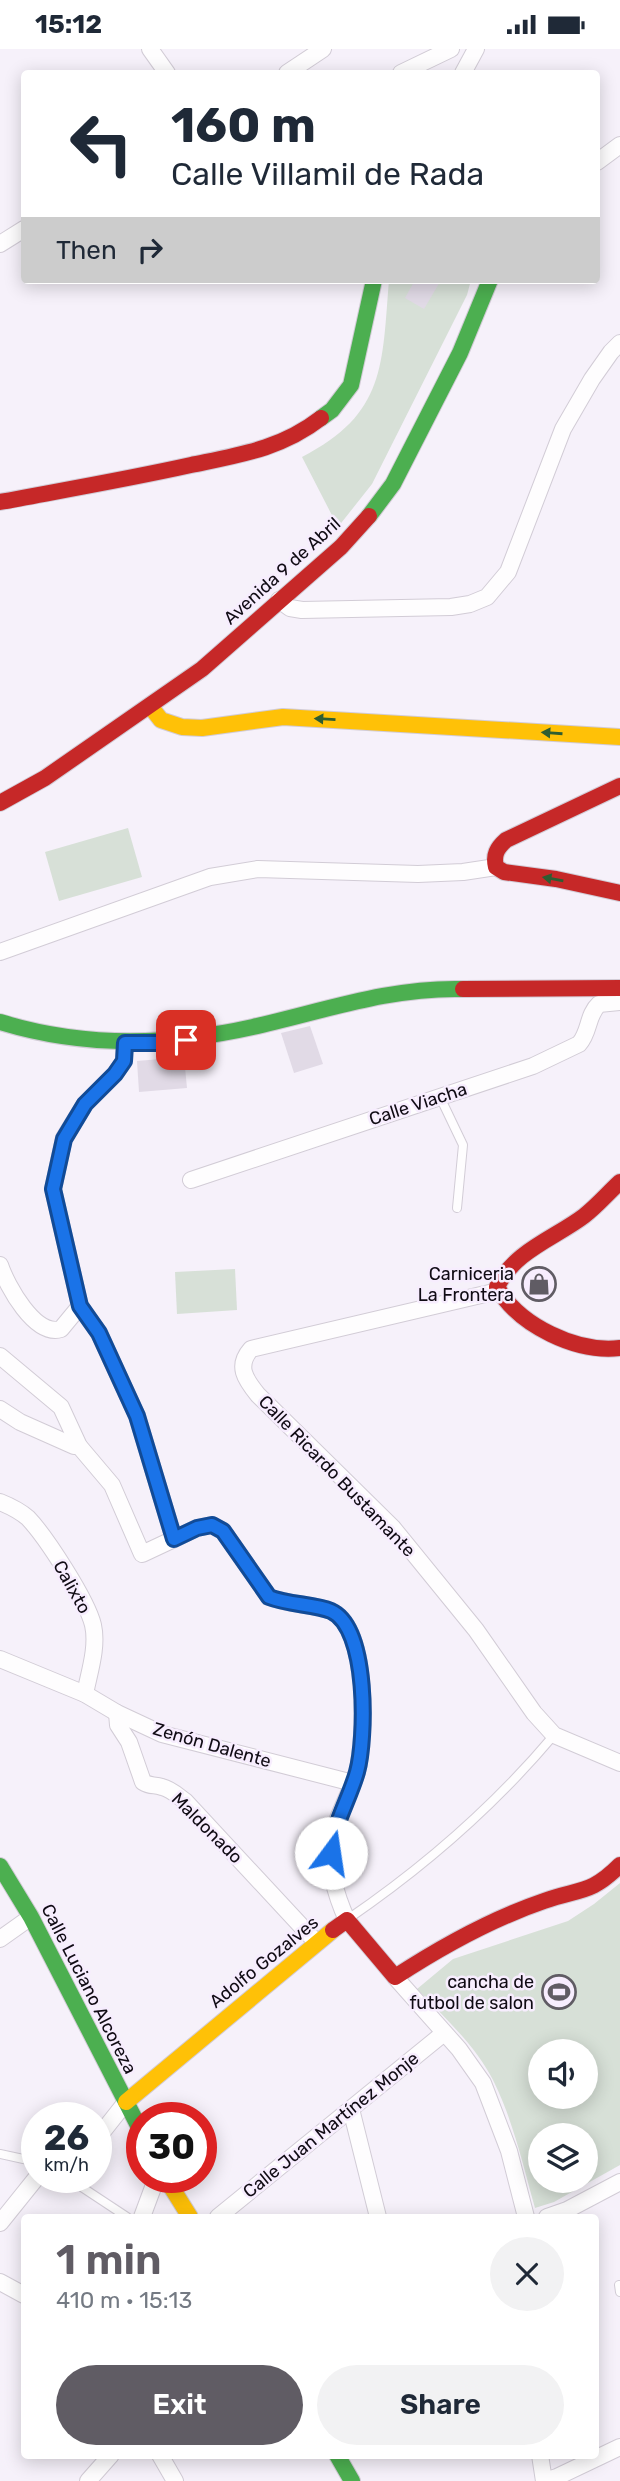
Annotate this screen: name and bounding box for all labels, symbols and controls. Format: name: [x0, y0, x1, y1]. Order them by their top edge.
text: 15:12: [35, 9, 102, 40]
text: 160 m: [171, 96, 316, 154]
icon: left: [56, 98, 147, 189]
text: Calle Villamil de Rada: [171, 155, 484, 193]
icon: right: [131, 231, 169, 269]
text: Then: [56, 235, 117, 266]
street label: Avenida 9 de Abril: [219, 513, 345, 629]
one-way arrow: [314, 713, 336, 724]
one-way arrow: [541, 727, 563, 738]
one-way arrow: [542, 873, 564, 884]
pin: [156, 1010, 216, 1070]
icon: arrive: [167, 1021, 205, 1059]
street label: Calle Viacha: [366, 1078, 470, 1130]
place label: Carniceria La Frontera: [418, 1263, 514, 1306]
shop icon: Carniceria La Frontera: [520, 1265, 558, 1303]
street label: Calle Ricardo Bustamante: [254, 1391, 420, 1561]
street label: Calixto: [48, 1556, 96, 1618]
street label: Zenón Dalente: [150, 1718, 274, 1772]
street label: Maldonado: [167, 1788, 247, 1868]
position arrow: [294, 1816, 368, 1890]
street label: Calle Luciano Alcoreza: [37, 1900, 141, 2078]
street label: Adolfo Gozalves: [205, 1911, 323, 2013]
place label: cancha de futbol de salon: [409, 1971, 534, 2014]
sports icon: cancha de futbol de salon: [540, 1973, 578, 2011]
map controls: [528, 2039, 598, 2193]
button: sound: [528, 2039, 598, 2109]
street label: Calle Juan Martínez Monje: [239, 2047, 423, 2203]
speed limit sign: 30: [126, 2102, 217, 2193]
text: 26: [44, 2117, 89, 2159]
button: layers: [528, 2123, 598, 2193]
text: km/h: [44, 2154, 89, 2176]
text: 1 min: [56, 2235, 162, 2285]
button: close: [490, 2237, 564, 2311]
text: 410 m · 15:13: [56, 2286, 192, 2314]
button: Exit: [56, 2365, 303, 2445]
button: Share: [317, 2365, 564, 2445]

